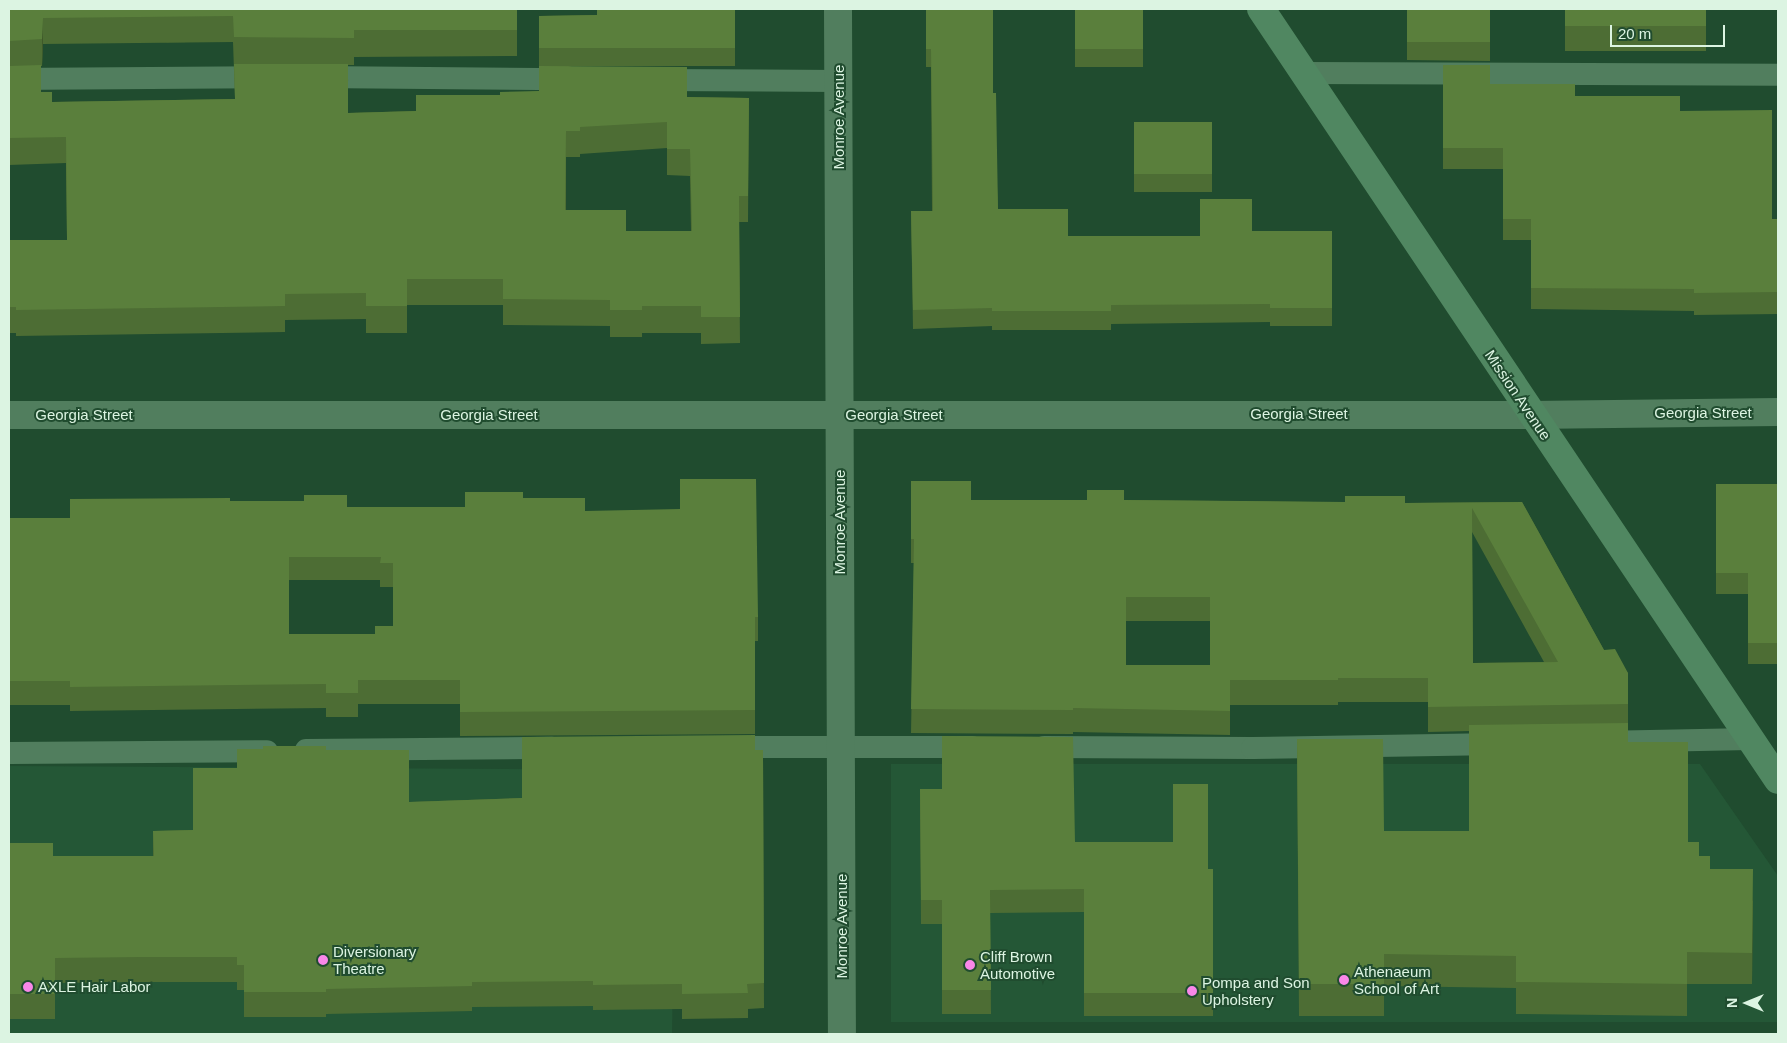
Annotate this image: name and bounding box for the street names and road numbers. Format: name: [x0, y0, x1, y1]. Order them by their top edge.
street label: Monroe Avenue: [830, 64, 848, 170]
street label: Mission Avenue: [1481, 346, 1555, 444]
street label: Georgia Street: [1654, 404, 1752, 422]
street label: Georgia Street: [1250, 405, 1348, 423]
street label: Georgia Street: [35, 406, 133, 424]
street label: Georgia Street: [440, 406, 538, 424]
street label: Georgia Street: [845, 406, 943, 424]
street label: Monroe Avenue: [831, 469, 849, 575]
street label: Monroe Avenue: [833, 873, 851, 979]

